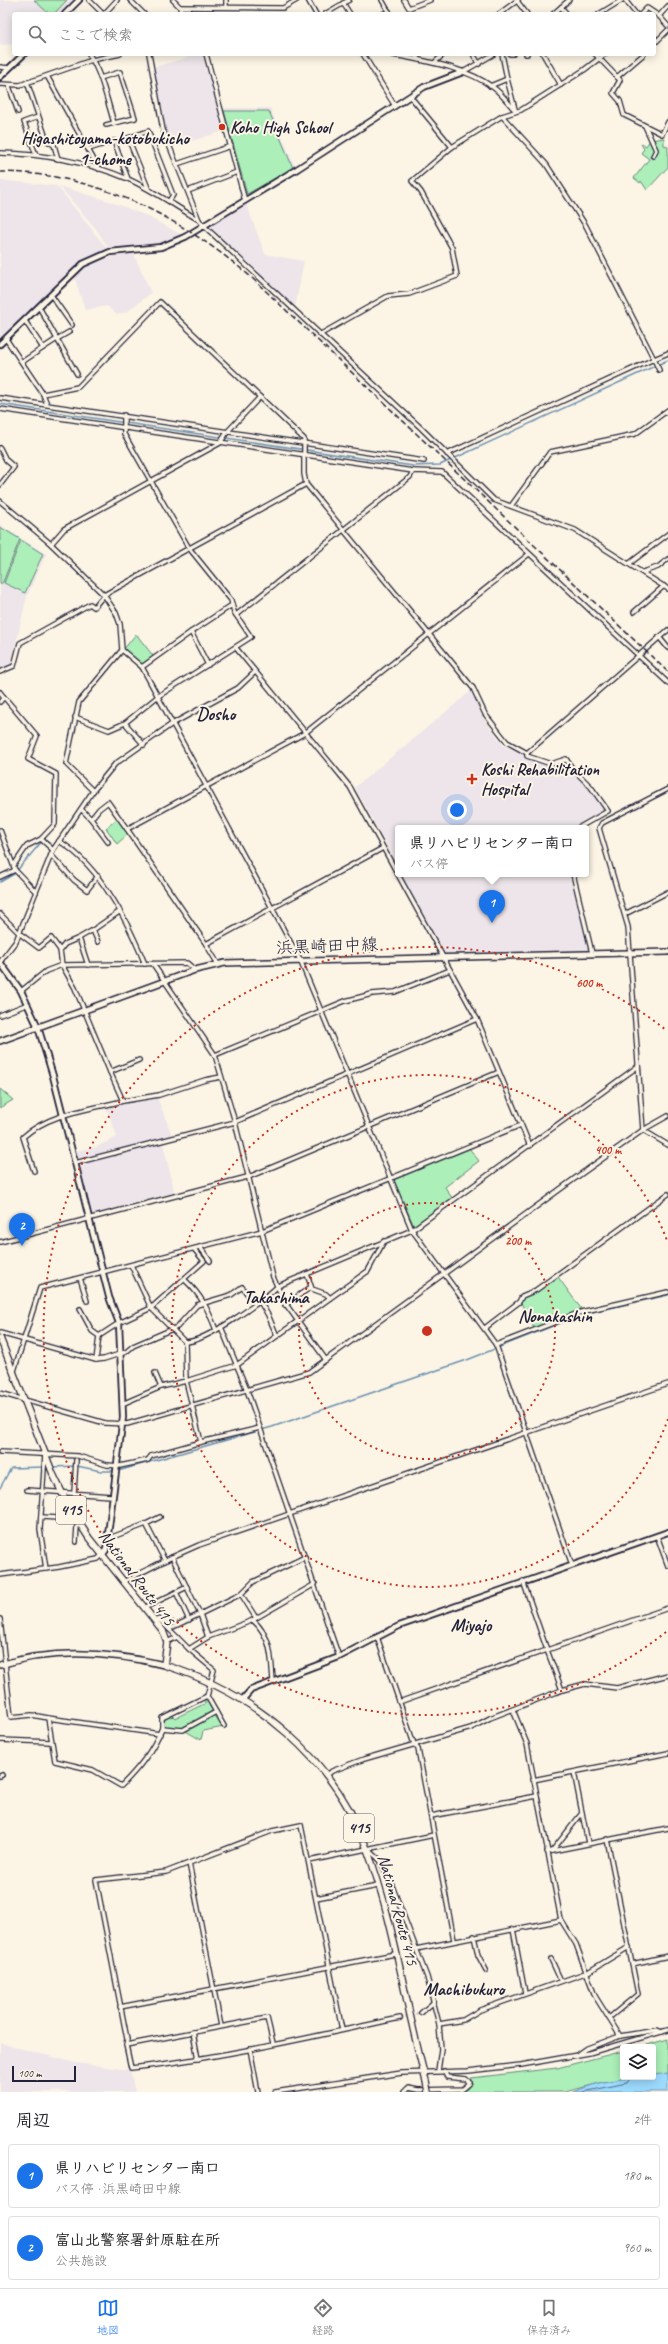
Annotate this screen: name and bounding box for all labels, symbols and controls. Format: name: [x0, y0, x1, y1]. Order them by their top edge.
search box: [12, 12, 656, 56]
icon: search: [26, 23, 48, 45]
text: ここで検索: [58, 26, 133, 45]
place label: Koho High School: [230, 117, 334, 138]
marker: Koho High School: [217, 122, 227, 132]
district label: Higashitoyama-kotobukicho 1-chome: [21, 127, 191, 170]
district label: Dosho: [197, 703, 237, 725]
place label: Koshi Rehabilitation Hospital: [481, 759, 600, 800]
marker: Koshi Rehabilitation Hospital: [466, 773, 478, 785]
your location: [447, 800, 467, 820]
popup: [395, 825, 589, 877]
text: 県リハビリセンター南口: [409, 834, 575, 853]
text: バス停: [409, 856, 449, 872]
pin: 1: [479, 890, 505, 923]
street label: 浜黒崎田中線: [276, 934, 378, 958]
text: 600 m: [576, 975, 603, 991]
text: 400 m: [595, 1142, 622, 1158]
pin: 2: [9, 1213, 35, 1246]
text: 200 m: [505, 1233, 532, 1249]
district label: Takashima: [243, 1286, 311, 1308]
district label: Nonakashin: [518, 1305, 593, 1327]
centre of rings: [420, 1324, 434, 1338]
road number: 415: [56, 1496, 86, 1524]
street label: National Route 415: [94, 1526, 180, 1631]
district label: Miyajo: [451, 1614, 493, 1636]
road number: 415: [344, 1814, 374, 1842]
street label: National Route 415: [373, 1852, 423, 1969]
district label: Machibukuro: [424, 1978, 506, 2000]
map controls: [620, 2044, 656, 2080]
button: layers: [620, 2044, 656, 2080]
scale bar: [12, 2064, 76, 2083]
text: 100 m: [18, 2066, 42, 2080]
text: 周辺: [16, 2110, 50, 2131]
text: 2件: [633, 2112, 652, 2128]
text: 県リハビリセンター南口: [55, 2159, 220, 2178]
text: 1: [27, 2168, 33, 2184]
text: 180 m: [623, 2168, 651, 2184]
text: バス停 · 浜黒崎田中線: [55, 2181, 181, 2197]
text: 富山北警察署針原駐在所: [55, 2231, 220, 2250]
text: 2: [27, 2240, 33, 2256]
text: 960 m: [623, 2240, 651, 2256]
text: 公共施設: [55, 2253, 107, 2269]
tab: 地図: [97, 2297, 119, 2337]
tab: 経路: [312, 2297, 334, 2337]
tab: 保存済み: [527, 2297, 571, 2337]

